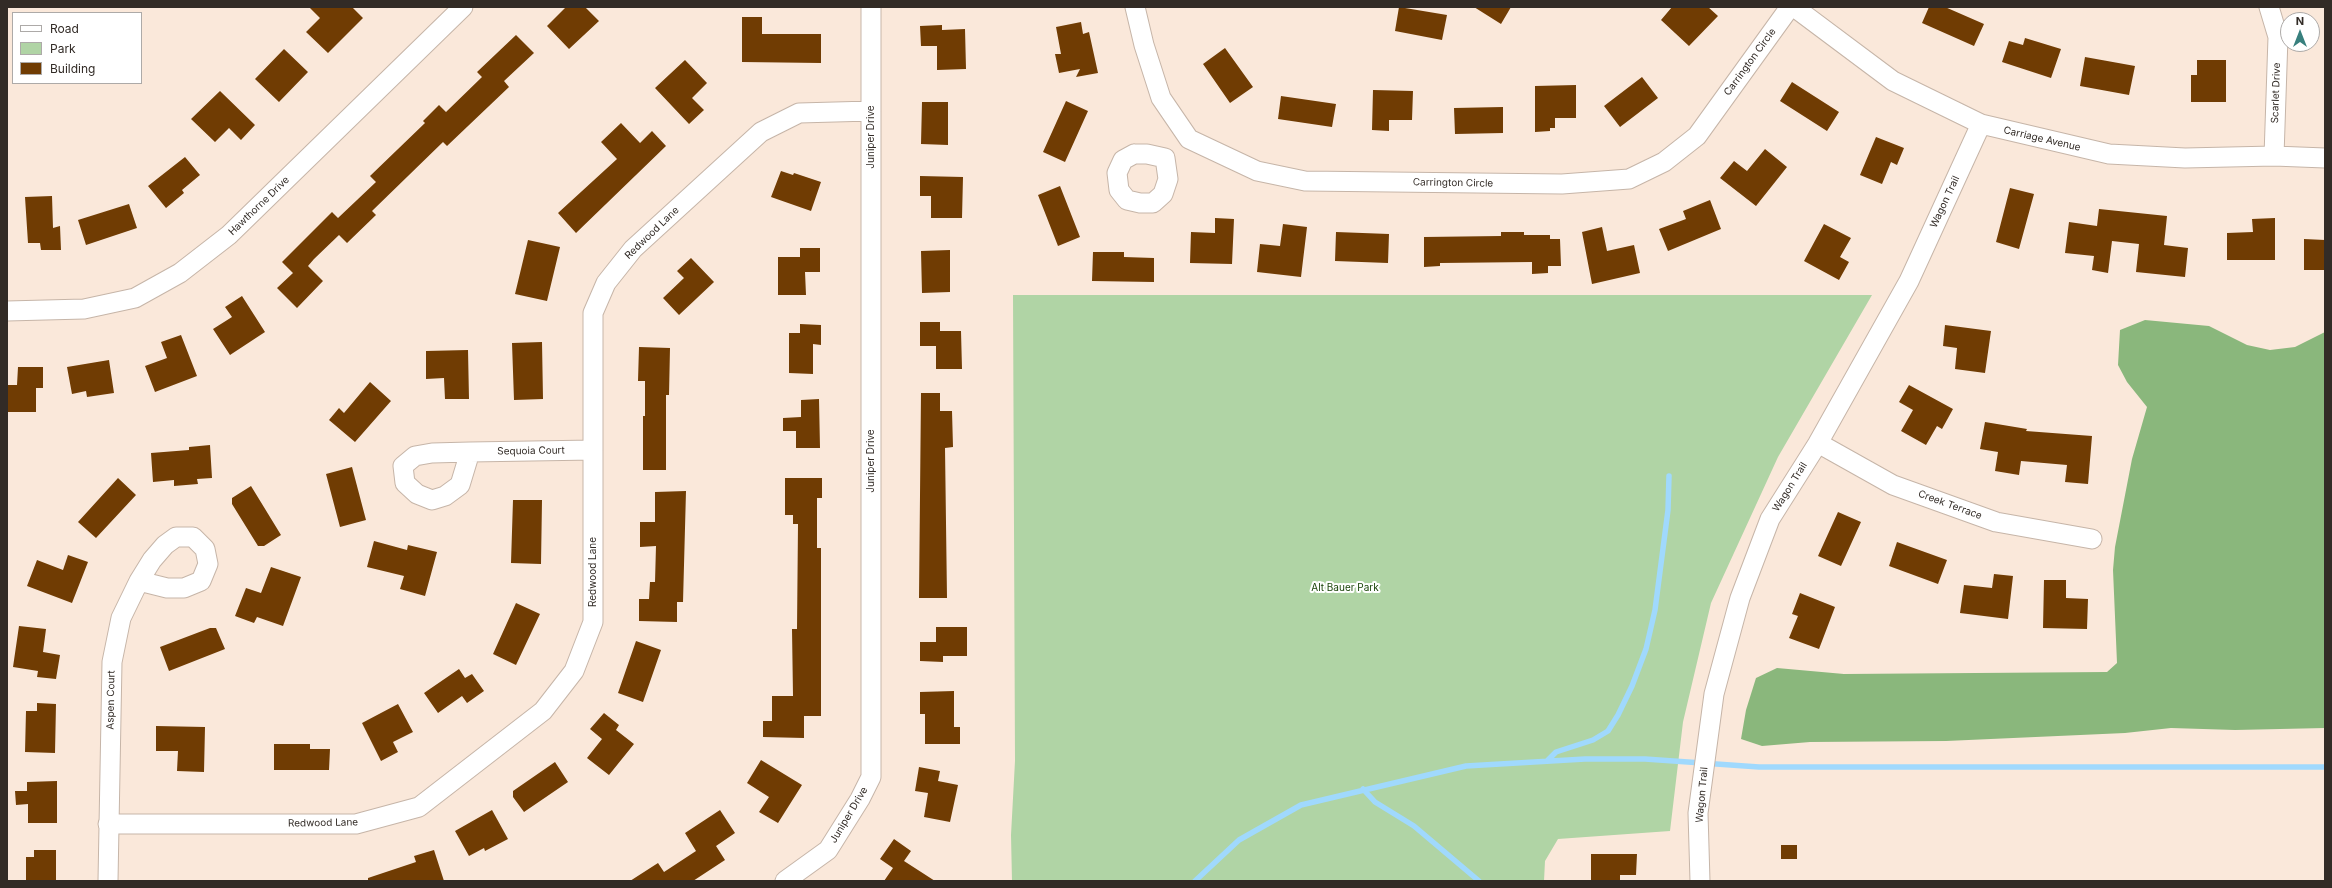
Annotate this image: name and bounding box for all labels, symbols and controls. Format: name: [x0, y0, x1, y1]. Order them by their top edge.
legend: [12, 12, 142, 84]
north arrow: [2280, 12, 2320, 52]
text: N: [2296, 14, 2304, 28]
text: Road: [50, 21, 79, 36]
street label: Carrington Circle: [1722, 26, 1778, 98]
text: Park: [50, 41, 76, 56]
text: Building: [50, 61, 95, 76]
street label: Scarlet Drive: [2269, 62, 2283, 124]
street label: Juniper Drive: [865, 105, 877, 169]
street label: Carriage Avenue: [2002, 124, 2082, 154]
street label: Hawthorne Drive: [226, 174, 292, 238]
street label: Wagon Trail: [1928, 174, 1962, 230]
street label: Carrington Circle: [1413, 176, 1493, 190]
street label: Redwood Lane: [623, 204, 681, 262]
street label: Juniper Drive: [865, 429, 877, 493]
street label: Sequoia Court: [497, 444, 565, 458]
street label: Wagon Trail: [1770, 460, 1810, 514]
street label: Creek Terrace: [1916, 488, 1984, 522]
street label: Redwood Lane: [587, 537, 599, 607]
park label: Alt Bauer Park: [1311, 582, 1379, 594]
street label: Aspen Court: [104, 670, 118, 730]
street label: Wagon Trail: [1694, 767, 1710, 823]
street label: Juniper Drive: [828, 785, 870, 845]
street label: Redwood Lane: [288, 816, 358, 830]

